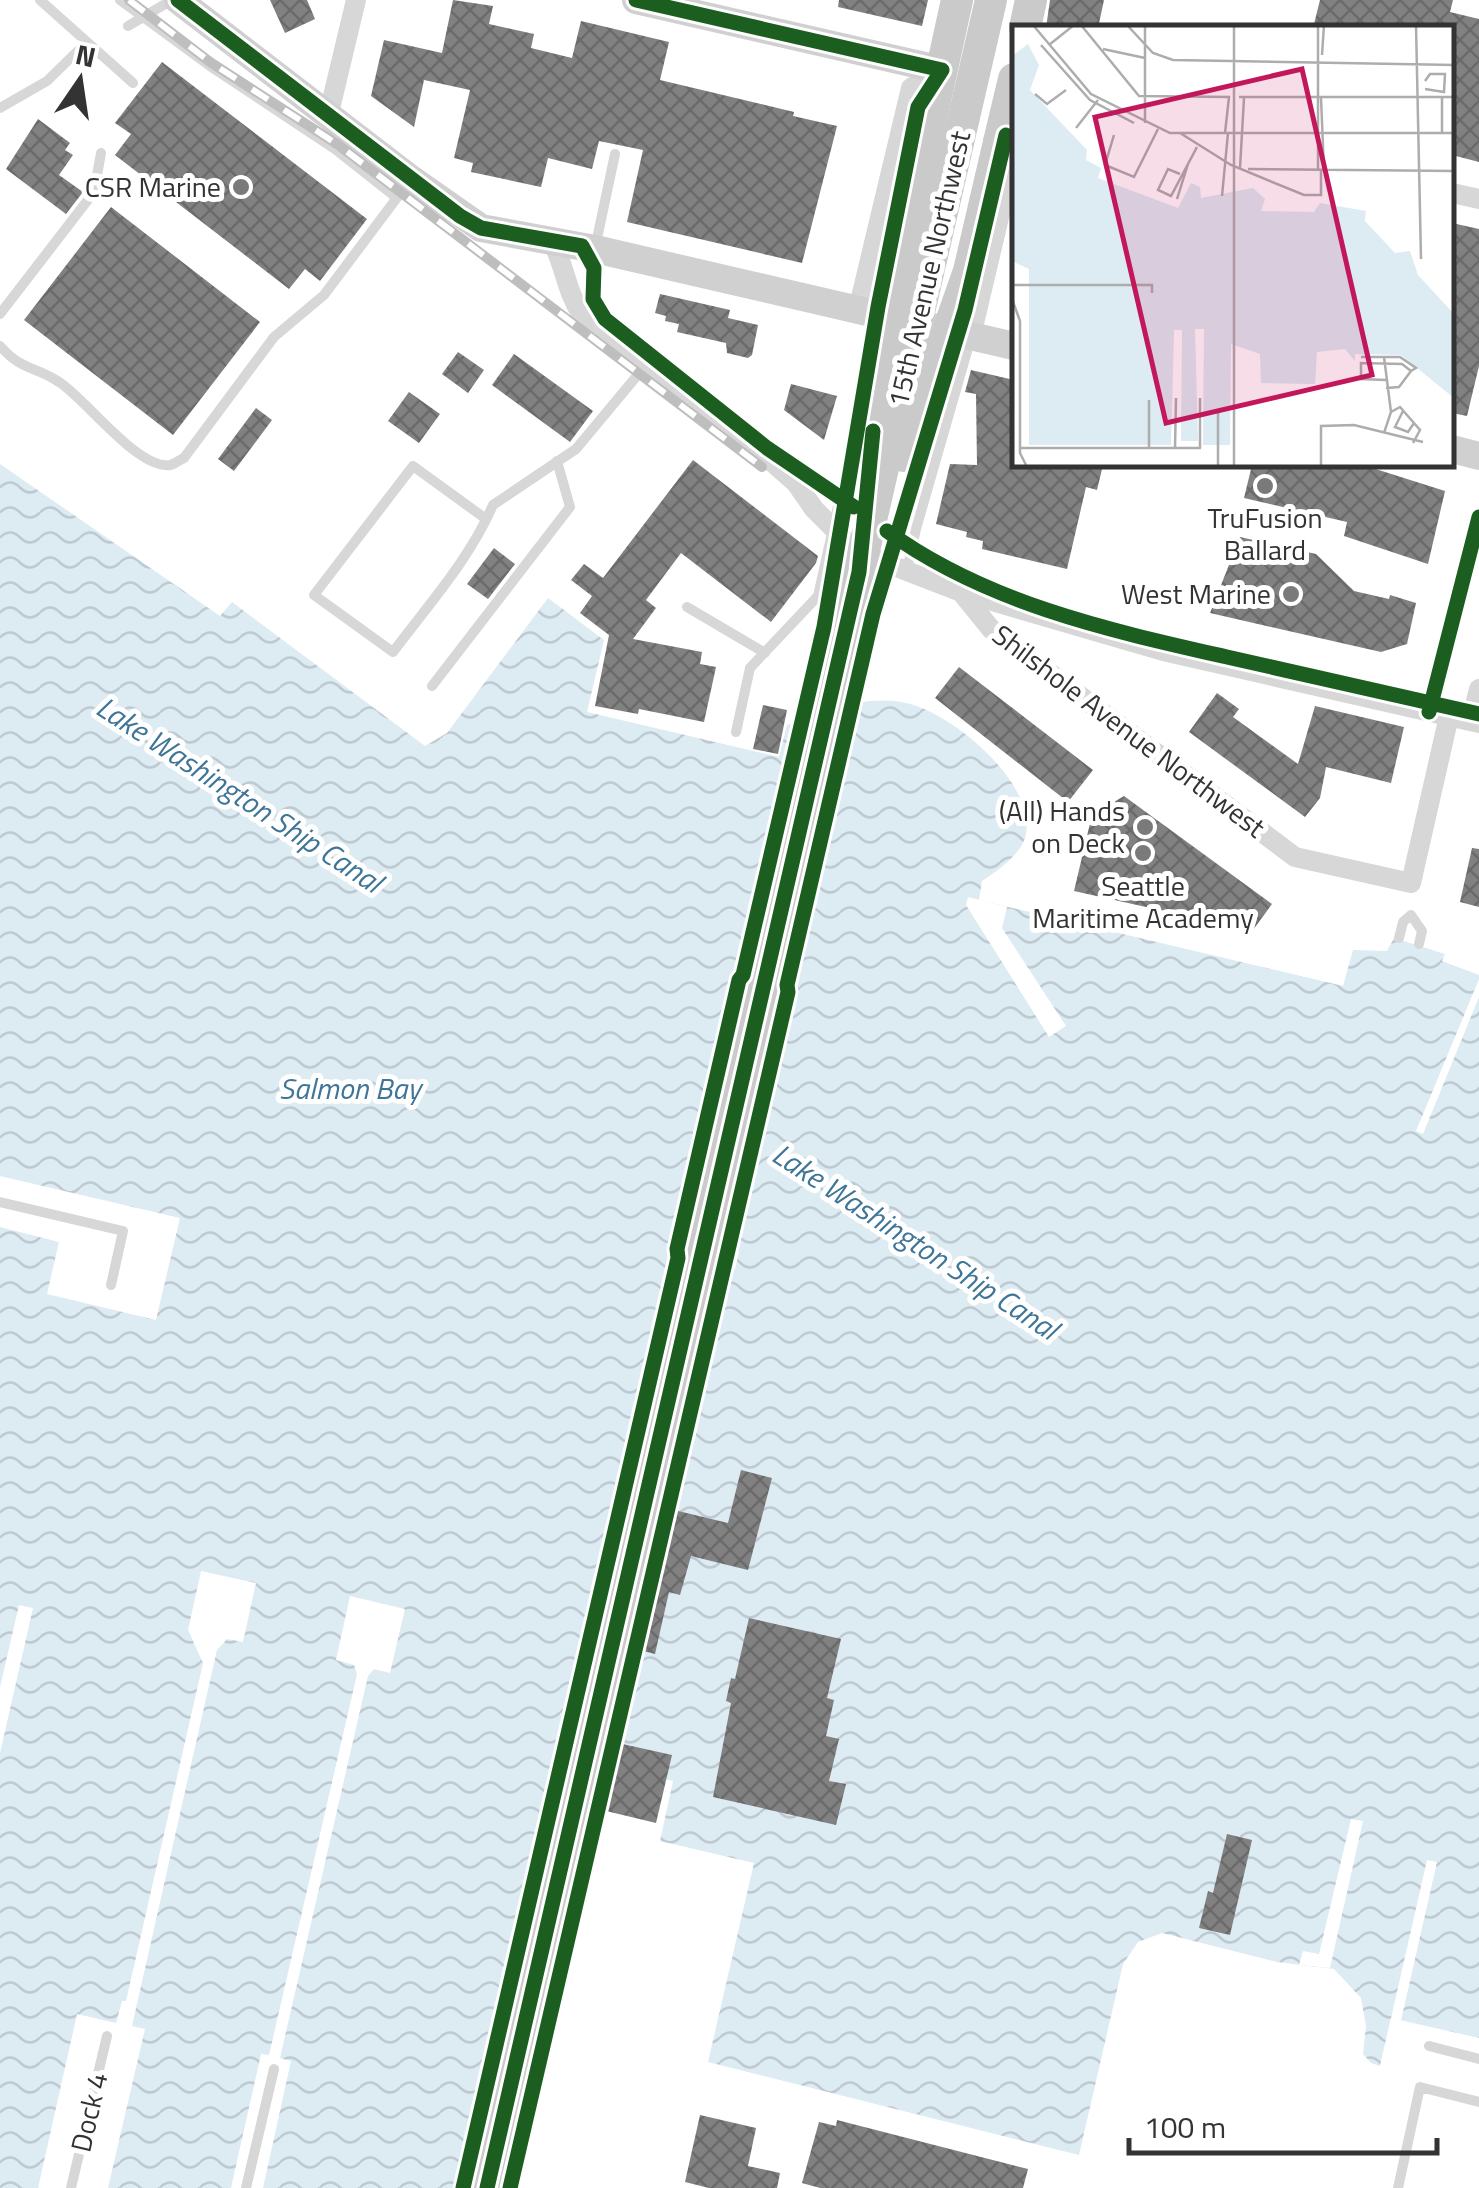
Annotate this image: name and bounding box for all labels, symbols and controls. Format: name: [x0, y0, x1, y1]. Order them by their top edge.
inset map: [1012, 25, 1454, 468]
north arrow: [30, 30, 130, 130]
text: N: [71, 32, 100, 78]
street label: 15th Avenue Northwest: [876, 126, 981, 411]
place label: CSR Marine: [85, 165, 221, 208]
marker: CSR Marine: [230, 176, 252, 198]
marker: TruFusion Ballard: [1254, 475, 1276, 497]
place label: TruFusion Ballard: [1208, 496, 1322, 571]
place label: West Marine: [1121, 572, 1271, 615]
marker: West Marine: [1280, 583, 1302, 605]
street label: Shilshole Avenue Northwest: [984, 613, 1275, 848]
water label: Lake Washington Ship Canal: [87, 684, 395, 906]
place label: (All) Hands on Deck: [999, 789, 1125, 864]
marker: (All) Hands on Deck: [1134, 816, 1156, 838]
marker: Seattle Maritime Academy: [1132, 842, 1154, 864]
place label: Seattle Maritime Academy: [1032, 864, 1254, 939]
water label: Salmon Bay: [279, 1065, 424, 1111]
water label: Lake Washington Ship Canal: [763, 1131, 1071, 1353]
street label: Dock 4: [59, 2068, 118, 2156]
scale bar: [1129, 2093, 1436, 2155]
text: 100 m: [1144, 2104, 1226, 2150]

